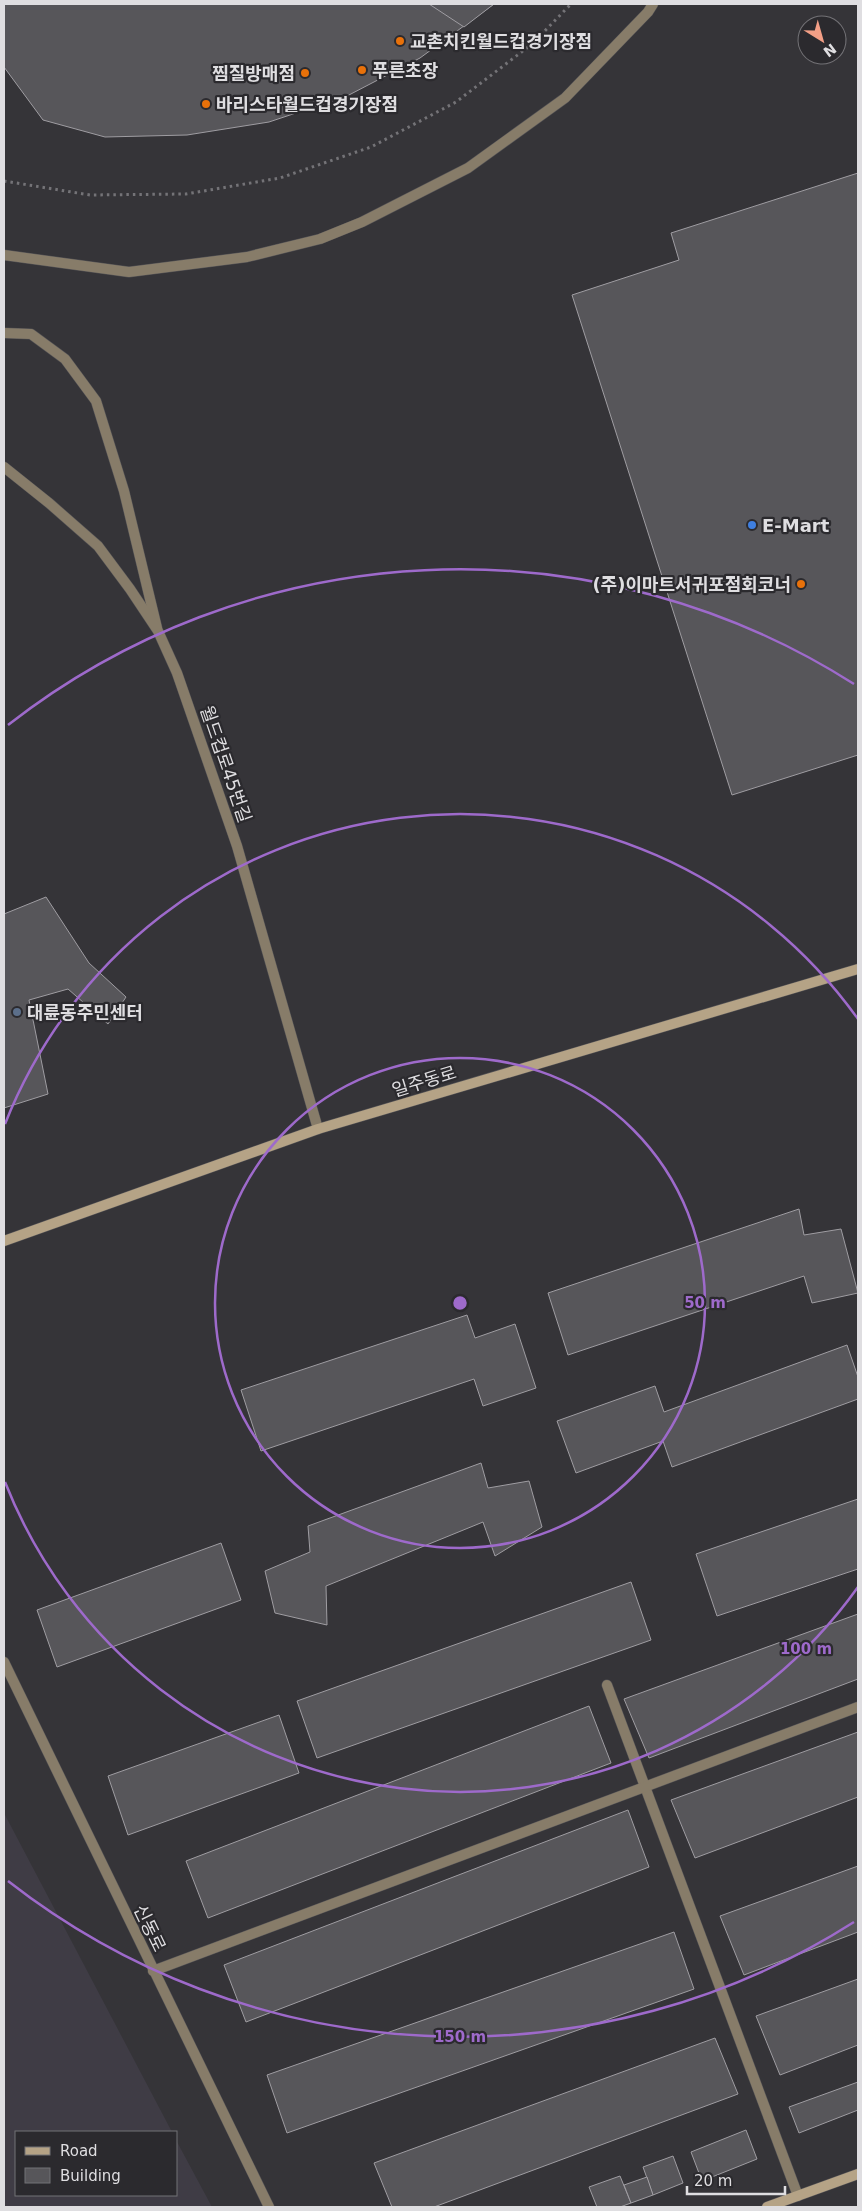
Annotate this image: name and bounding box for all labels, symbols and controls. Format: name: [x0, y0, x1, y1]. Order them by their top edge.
north arrow: [797, 15, 847, 65]
place label: 교촌치킨월드컵경기장점: [410, 31, 592, 52]
marker: 교촌치킨월드컵경기장점: [394, 35, 406, 47]
text: N: [820, 40, 839, 60]
place label: 푸른초장: [372, 60, 439, 81]
place label: 찜질방매점: [212, 63, 295, 84]
marker: 푸른초장: [356, 64, 368, 76]
marker: 찜질방매점: [299, 67, 311, 79]
place label: 바리스타월드컵경기장점: [216, 94, 398, 115]
marker: 바리스타월드컵경기장점: [200, 98, 212, 110]
place label: E-Mart: [762, 515, 830, 536]
marker: E-Mart: [746, 519, 758, 531]
place label: (주)이마트서귀포점회코너: [592, 574, 791, 595]
marker: (주)이마트서귀포점회코너: [795, 578, 807, 590]
street label: 월드컵로45번길: [196, 703, 256, 825]
place label: 대륜동주민센터: [27, 1002, 143, 1023]
marker: 대륜동주민센터: [11, 1006, 23, 1018]
street label: 일주동로: [389, 1061, 459, 1101]
centre of rings: [451, 1294, 469, 1312]
text: 50 m: [684, 1294, 726, 1312]
text: 100 m: [780, 1640, 832, 1658]
street label: 신동로: [130, 1901, 170, 1955]
text: 150 m: [434, 2028, 486, 2046]
legend: [15, 2131, 178, 2196]
text: Road: [60, 2142, 98, 2160]
scale bar: [687, 2164, 784, 2196]
text: Building: [60, 2167, 121, 2185]
text: 20 m: [694, 2172, 732, 2190]

